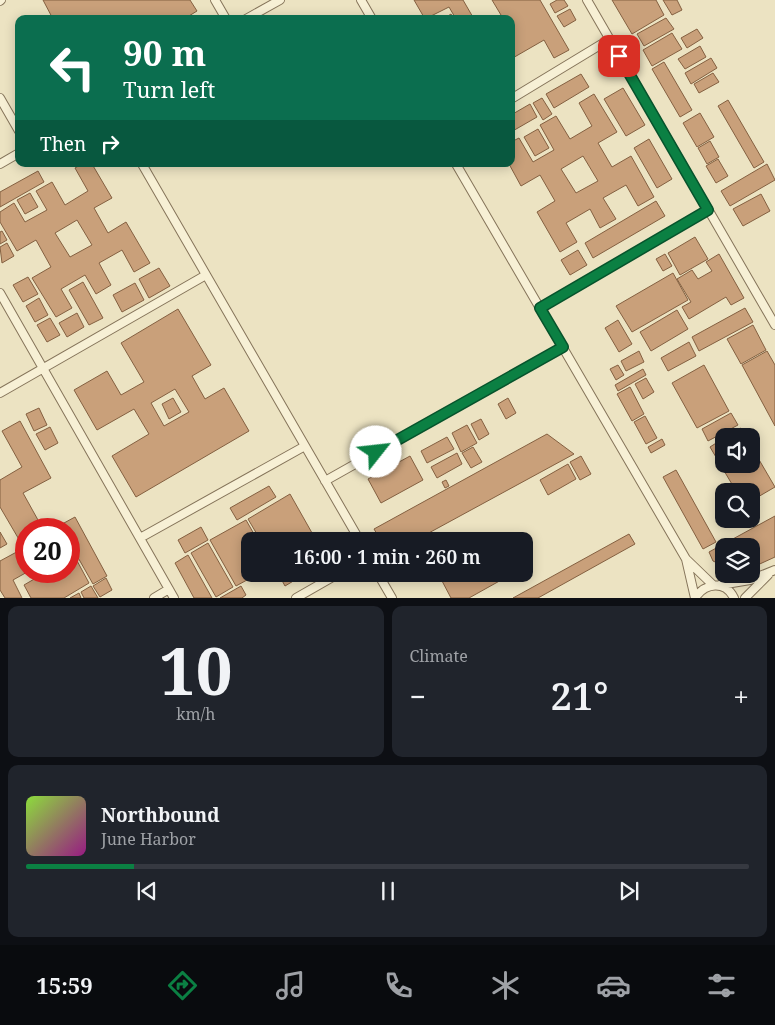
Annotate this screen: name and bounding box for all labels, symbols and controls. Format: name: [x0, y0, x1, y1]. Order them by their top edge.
text: 90 m: [123, 29, 206, 76]
icon: left: [40, 35, 105, 100]
pin: [598, 35, 640, 77]
icon: arrive: [605, 42, 633, 70]
text: Turn left: [123, 74, 215, 104]
icon: right: [96, 130, 124, 158]
text: Then: [40, 131, 86, 157]
position arrow: [349, 425, 401, 477]
map controls: [715, 428, 760, 583]
button: sound: [715, 428, 760, 473]
button: search: [715, 483, 760, 528]
speed limit sign: 20: [15, 518, 80, 583]
button: layers: [715, 538, 760, 583]
text: 16:00 · 1 min · 260 m: [293, 544, 481, 570]
text: 10: [159, 626, 232, 714]
text: Climate: [410, 645, 468, 667]
text: 21°: [551, 669, 609, 721]
text: −: [410, 677, 426, 715]
text: +: [733, 677, 749, 715]
text: km/h: [176, 703, 215, 725]
text: Northbound: [101, 802, 220, 828]
text: June Harbor: [101, 828, 196, 850]
icon: previous: [133, 877, 161, 905]
icon: pause: [374, 877, 402, 905]
icon: next: [615, 877, 643, 905]
icon: directions: [165, 968, 200, 1003]
icon: music: [273, 968, 308, 1003]
icon: phone: [381, 968, 416, 1003]
icon: climate: [488, 968, 523, 1003]
icon: car: [596, 968, 631, 1003]
icon: filters: [704, 968, 739, 1003]
text: 15:59: [36, 970, 93, 1000]

